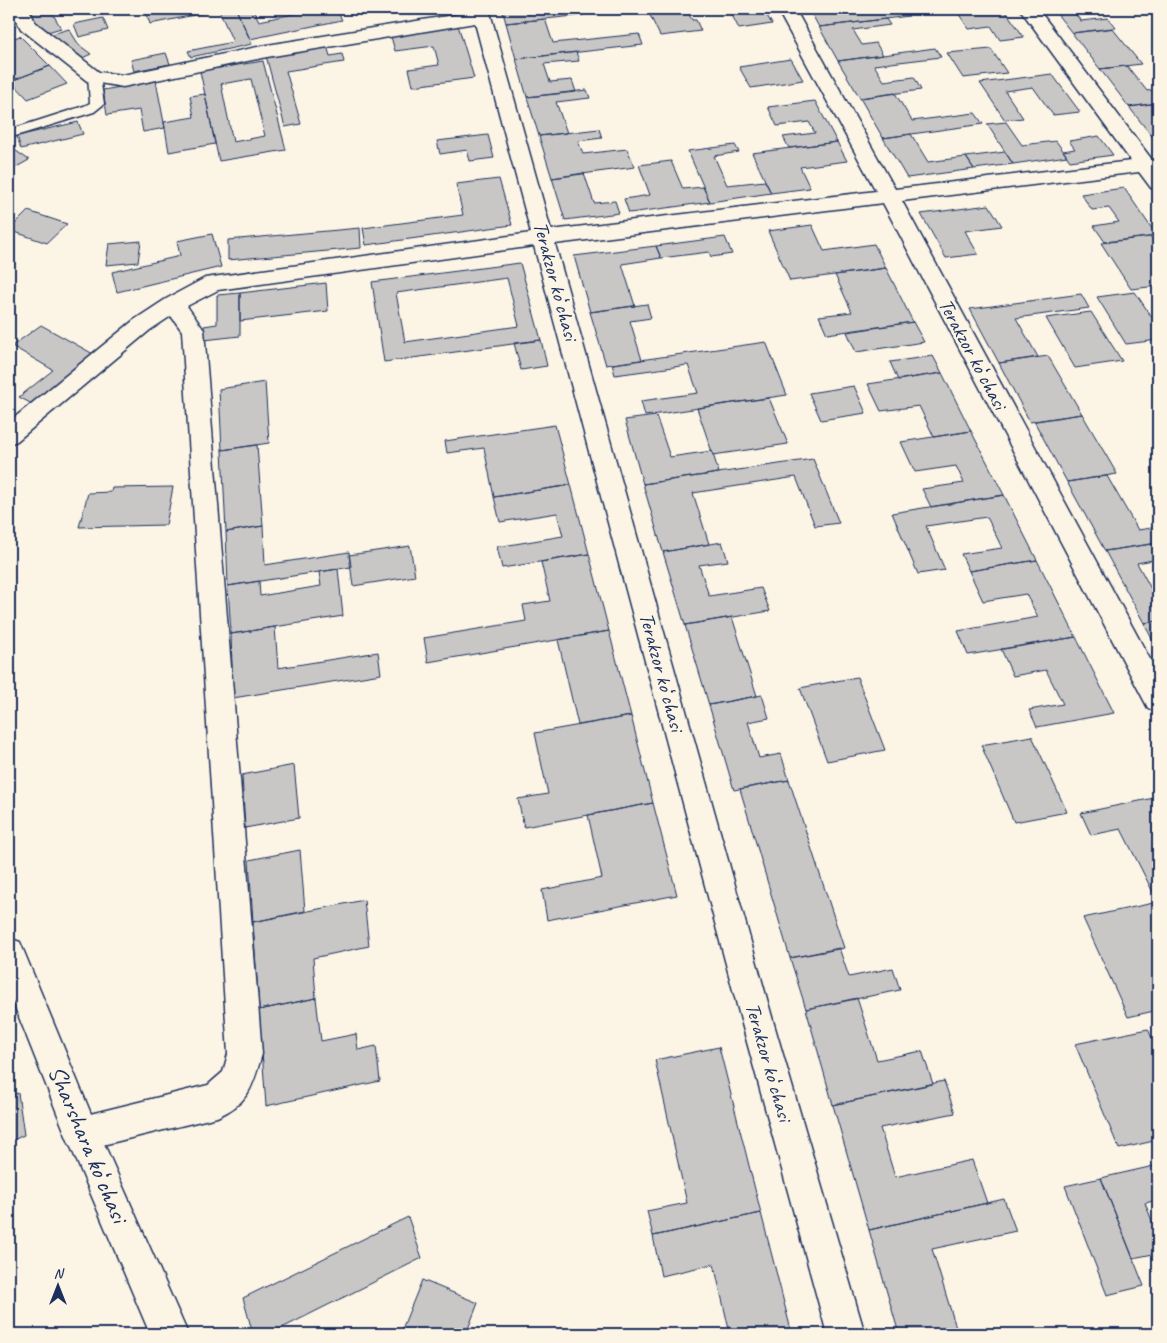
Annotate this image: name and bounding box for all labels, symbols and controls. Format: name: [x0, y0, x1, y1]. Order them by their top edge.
street label: Terakzor koʻchasi: [528, 219, 585, 346]
street label: Terakzor koʻchasi: [933, 294, 1015, 417]
street label: Terakzor koʻchasi: [634, 610, 691, 737]
street label: Terakzor koʻchasi: [740, 1000, 799, 1127]
street label: Sharshara koʻchasi: [41, 1061, 137, 1230]
north arrow: [32, 1260, 82, 1310]
text: N: [54, 1265, 65, 1282]

